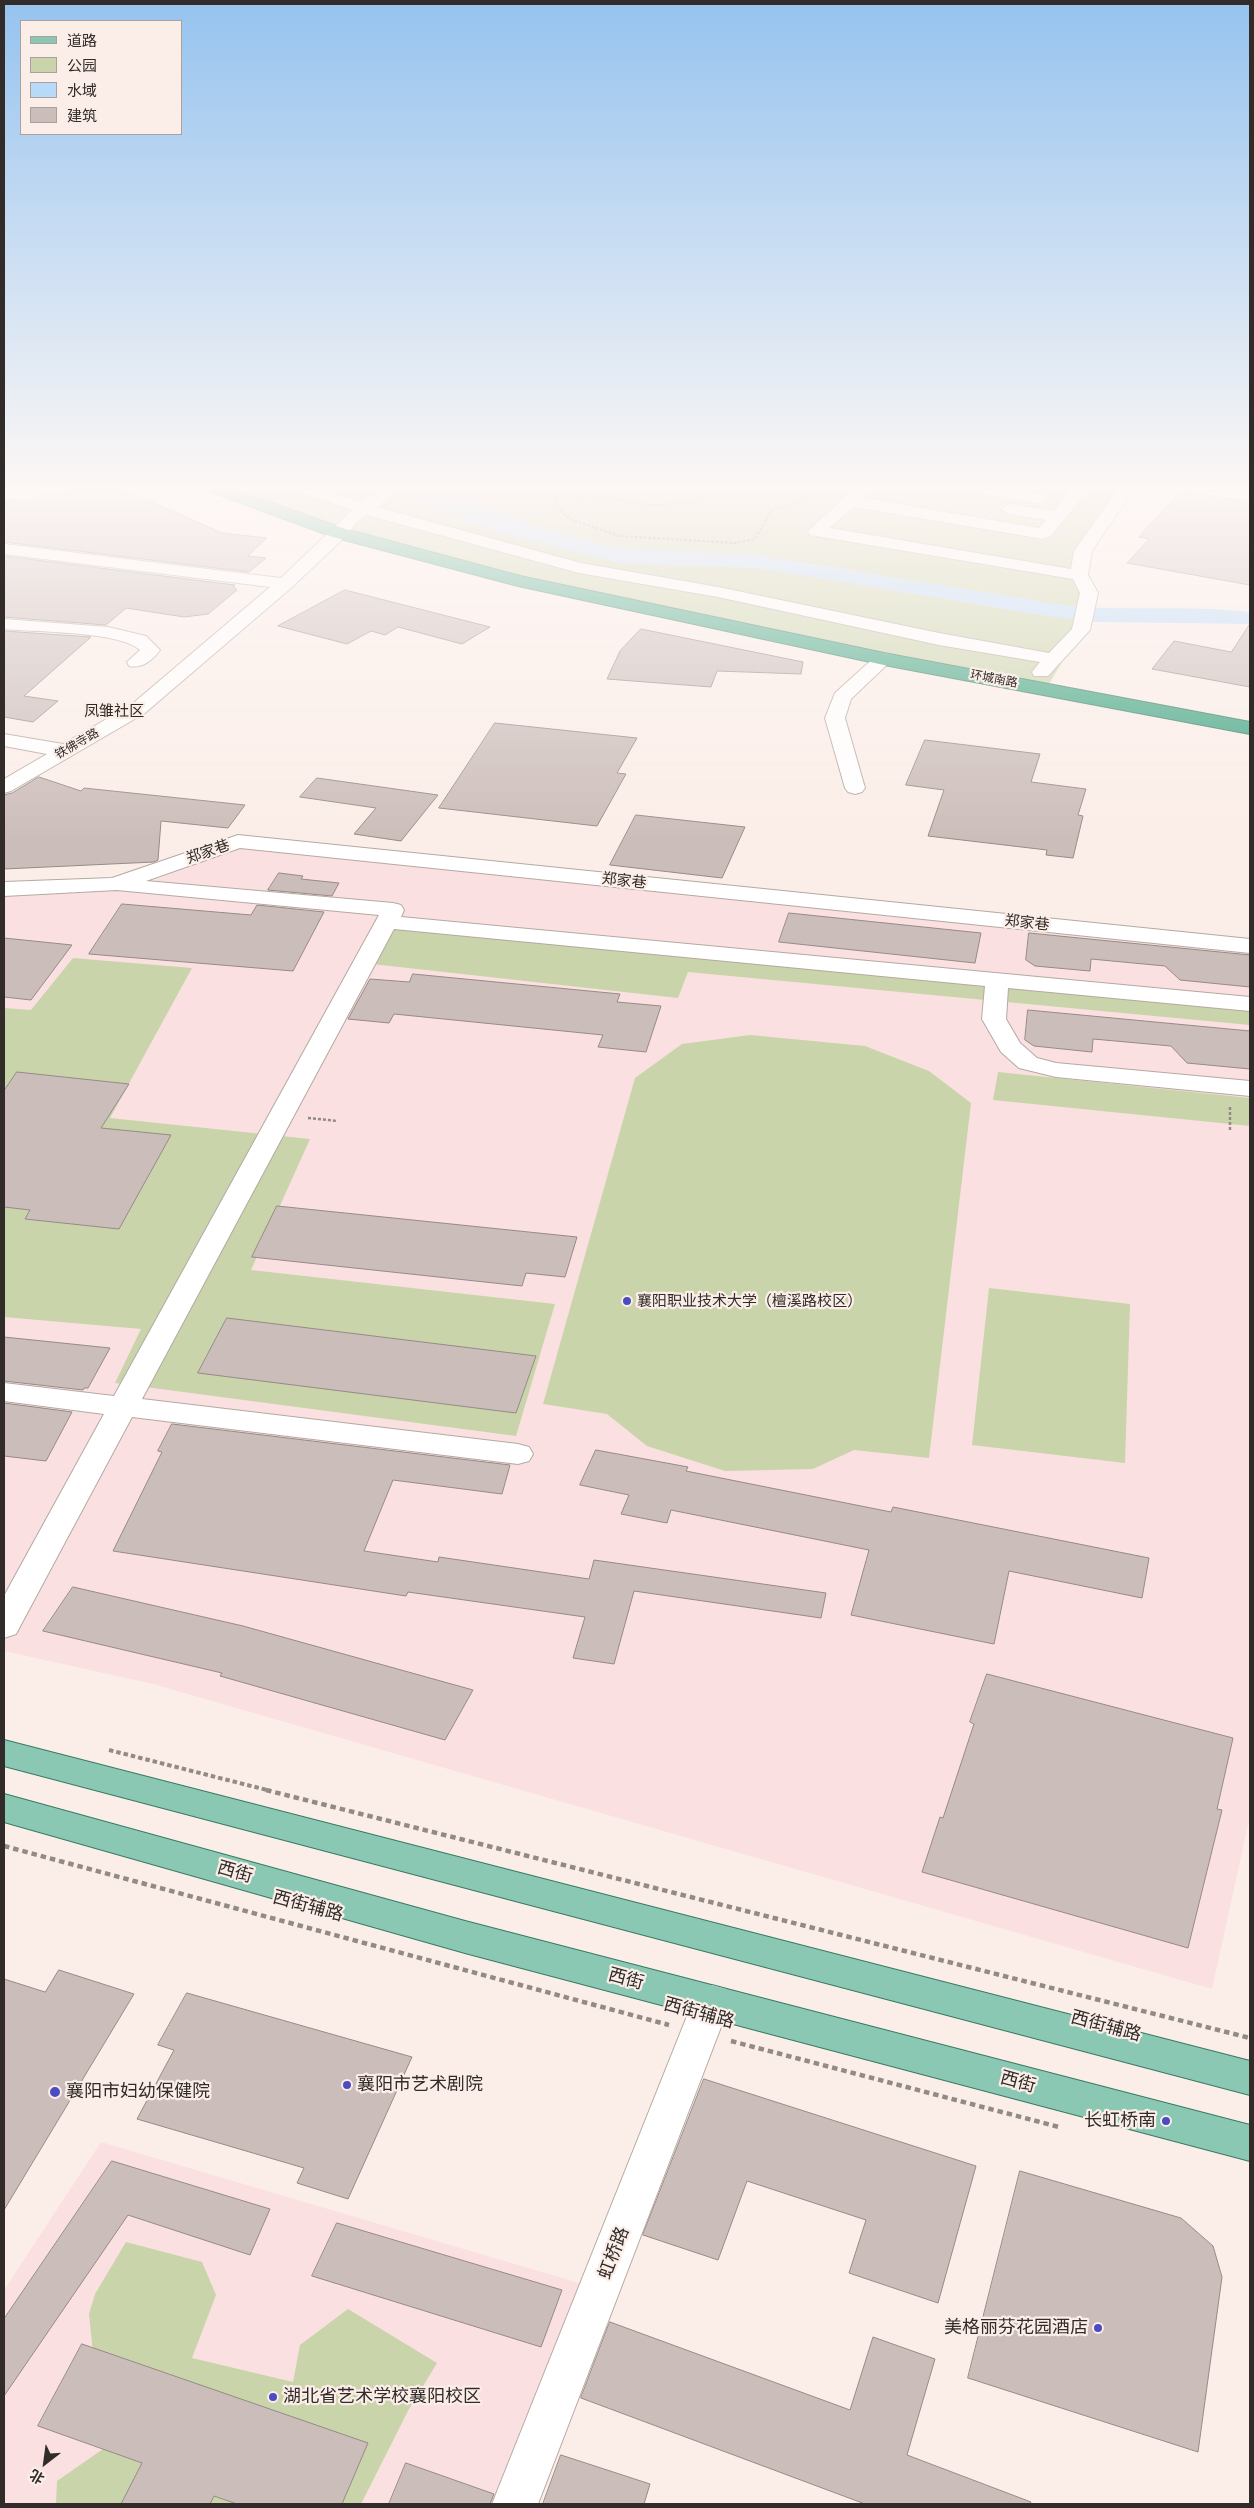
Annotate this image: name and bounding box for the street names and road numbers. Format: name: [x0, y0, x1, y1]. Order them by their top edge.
street label: 环城南路: [969, 667, 1019, 691]
street label: 铁佛寺路: [53, 726, 101, 762]
street label: 郑家巷: [184, 836, 232, 868]
street label: 郑家巷: [601, 870, 647, 892]
street label: 郑家巷: [1004, 912, 1050, 934]
street label: 西街: [215, 1857, 255, 1887]
street label: 西街辅路: [270, 1886, 346, 1926]
street label: 西街: [606, 1964, 646, 1994]
street label: 西街辅路: [661, 1993, 737, 2033]
street label: 西街辅路: [1068, 2006, 1144, 2046]
street label: 西街: [998, 2067, 1038, 2097]
street label: 虹桥路: [594, 2224, 634, 2282]

